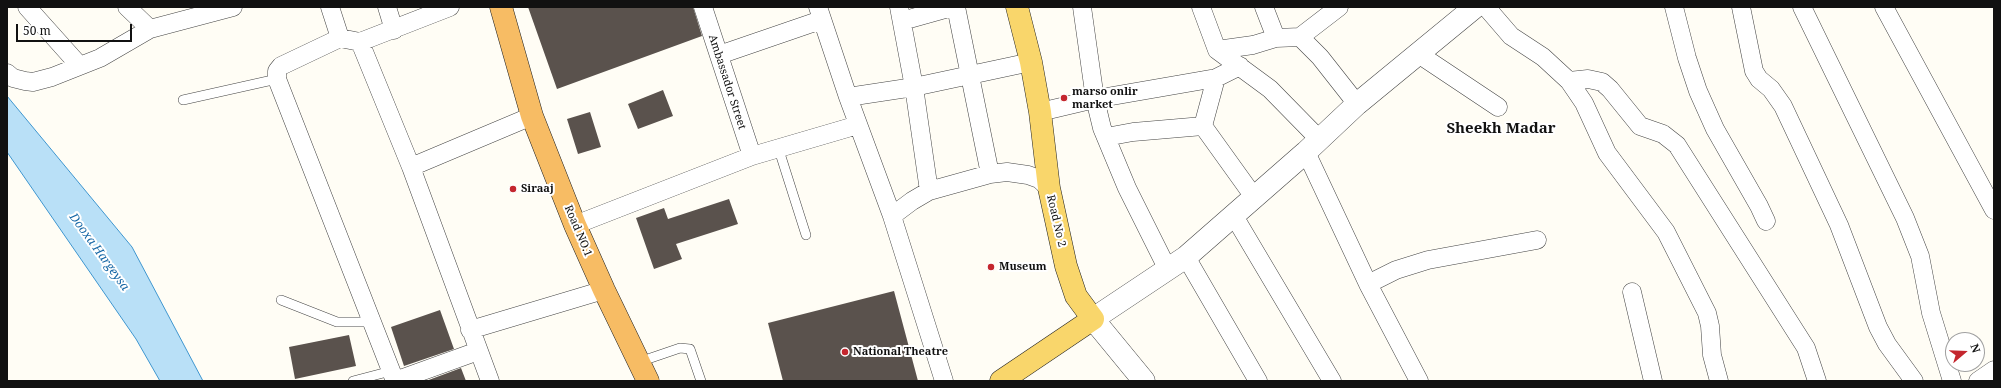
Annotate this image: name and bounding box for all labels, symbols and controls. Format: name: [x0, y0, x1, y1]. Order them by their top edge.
scale bar: [18, 16, 134, 42]
text: 50 m: [23, 22, 51, 39]
street label: Ambassador Street: [705, 33, 749, 131]
place label: marso onlir market: [1072, 85, 1138, 111]
marker: marso onlir market: [1059, 93, 1069, 103]
district label: Sheekh Madar: [1446, 120, 1556, 138]
place label: Siraaj: [521, 182, 554, 196]
marker: Siraaj: [508, 184, 518, 194]
street label: Road No 2: [1044, 194, 1068, 248]
street label: Road NO.1: [561, 203, 595, 259]
water label: Dooxa Hargeysa: [66, 210, 132, 294]
place label: Museum: [999, 260, 1047, 274]
marker: Museum: [986, 262, 996, 272]
north arrow: [1945, 332, 1985, 372]
text: N: [1967, 342, 1984, 355]
place label: National Theatre: [853, 345, 948, 359]
marker: National Theatre: [840, 347, 850, 357]

